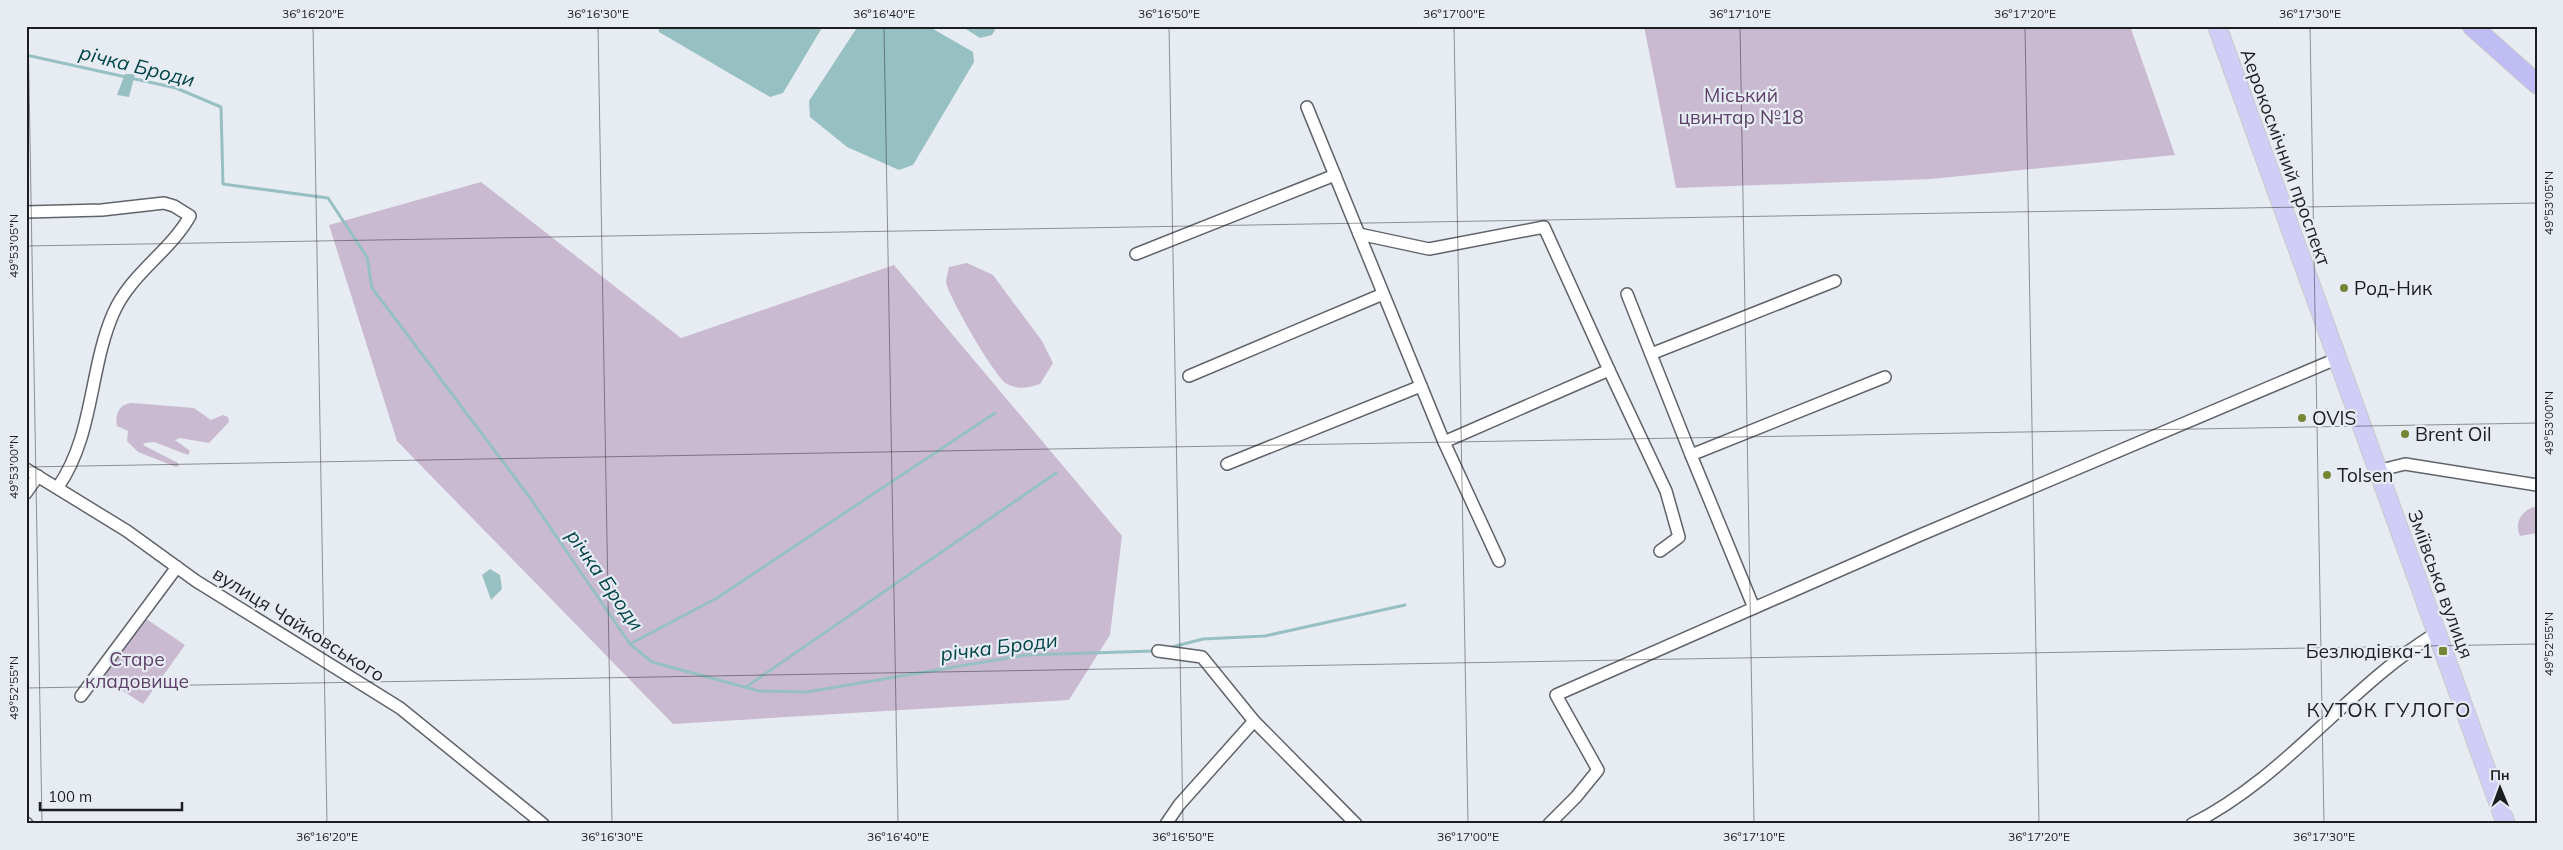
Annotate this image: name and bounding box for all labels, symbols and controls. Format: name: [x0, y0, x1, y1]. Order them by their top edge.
text: 36°16'20"E: [282, 6, 344, 21]
text: 36°16'30"E: [567, 6, 629, 21]
text: 36°16'40"E: [853, 6, 915, 21]
text: 36°16'50"E: [1138, 6, 1200, 21]
text: 36°17'00"E: [1423, 6, 1485, 21]
text: 36°17'10"E: [1709, 6, 1771, 21]
text: 36°17'20"E: [1994, 6, 2056, 21]
text: 36°17'30"E: [2279, 6, 2341, 21]
water label: річка Броди: [77, 39, 197, 92]
street label: Аерокосмічний проспект: [2236, 45, 2337, 269]
park label: Міський цвинтар №18: [1678, 83, 1804, 129]
text: 49°53'05"N: [2541, 171, 2556, 235]
text: 49°53'05"N: [6, 214, 21, 278]
place label: Род-Ник: [2354, 276, 2433, 300]
marker: Род-Ник: [2338, 282, 2350, 294]
text: 49°53'00"N: [2541, 391, 2556, 455]
place label: OVIS: [2312, 406, 2356, 430]
marker: OVIS: [2296, 412, 2308, 424]
place label: Brent Oil: [2415, 422, 2492, 446]
marker: Brent Oil: [2399, 428, 2411, 440]
text: 49°53'00"N: [6, 435, 21, 499]
place label: Tolsen: [2337, 463, 2393, 487]
marker: Tolsen: [2321, 469, 2333, 481]
street label: Зміївська вулиця: [2403, 506, 2479, 662]
water label: річка Броди: [561, 524, 650, 635]
street label: вулиця Чайковського: [208, 561, 390, 687]
text: 49°52'55"N: [2541, 612, 2556, 676]
water label: річка Броди: [939, 627, 1059, 666]
place label: Безлюдівка-1: [2306, 639, 2433, 663]
marker: Безлюдівка-1: [2437, 645, 2449, 657]
park label: Старе кладовище: [85, 647, 189, 693]
text: 49°52'55"N: [6, 656, 21, 720]
district label: КУТОК ГУЛОГО: [2307, 697, 2471, 722]
north arrow: [2476, 762, 2526, 812]
text: Пн: [2490, 766, 2510, 784]
scale bar: [40, 780, 182, 812]
text: 100 m: [48, 787, 92, 806]
text: 36°16'20"E: [296, 829, 358, 844]
text: 36°16'30"E: [581, 829, 643, 844]
text: 36°16'40"E: [867, 829, 929, 844]
text: 36°16'50"E: [1152, 829, 1214, 844]
text: 36°17'00"E: [1437, 829, 1499, 844]
text: 36°17'10"E: [1723, 829, 1785, 844]
text: 36°17'20"E: [2008, 829, 2070, 844]
text: 36°17'30"E: [2293, 829, 2355, 844]

